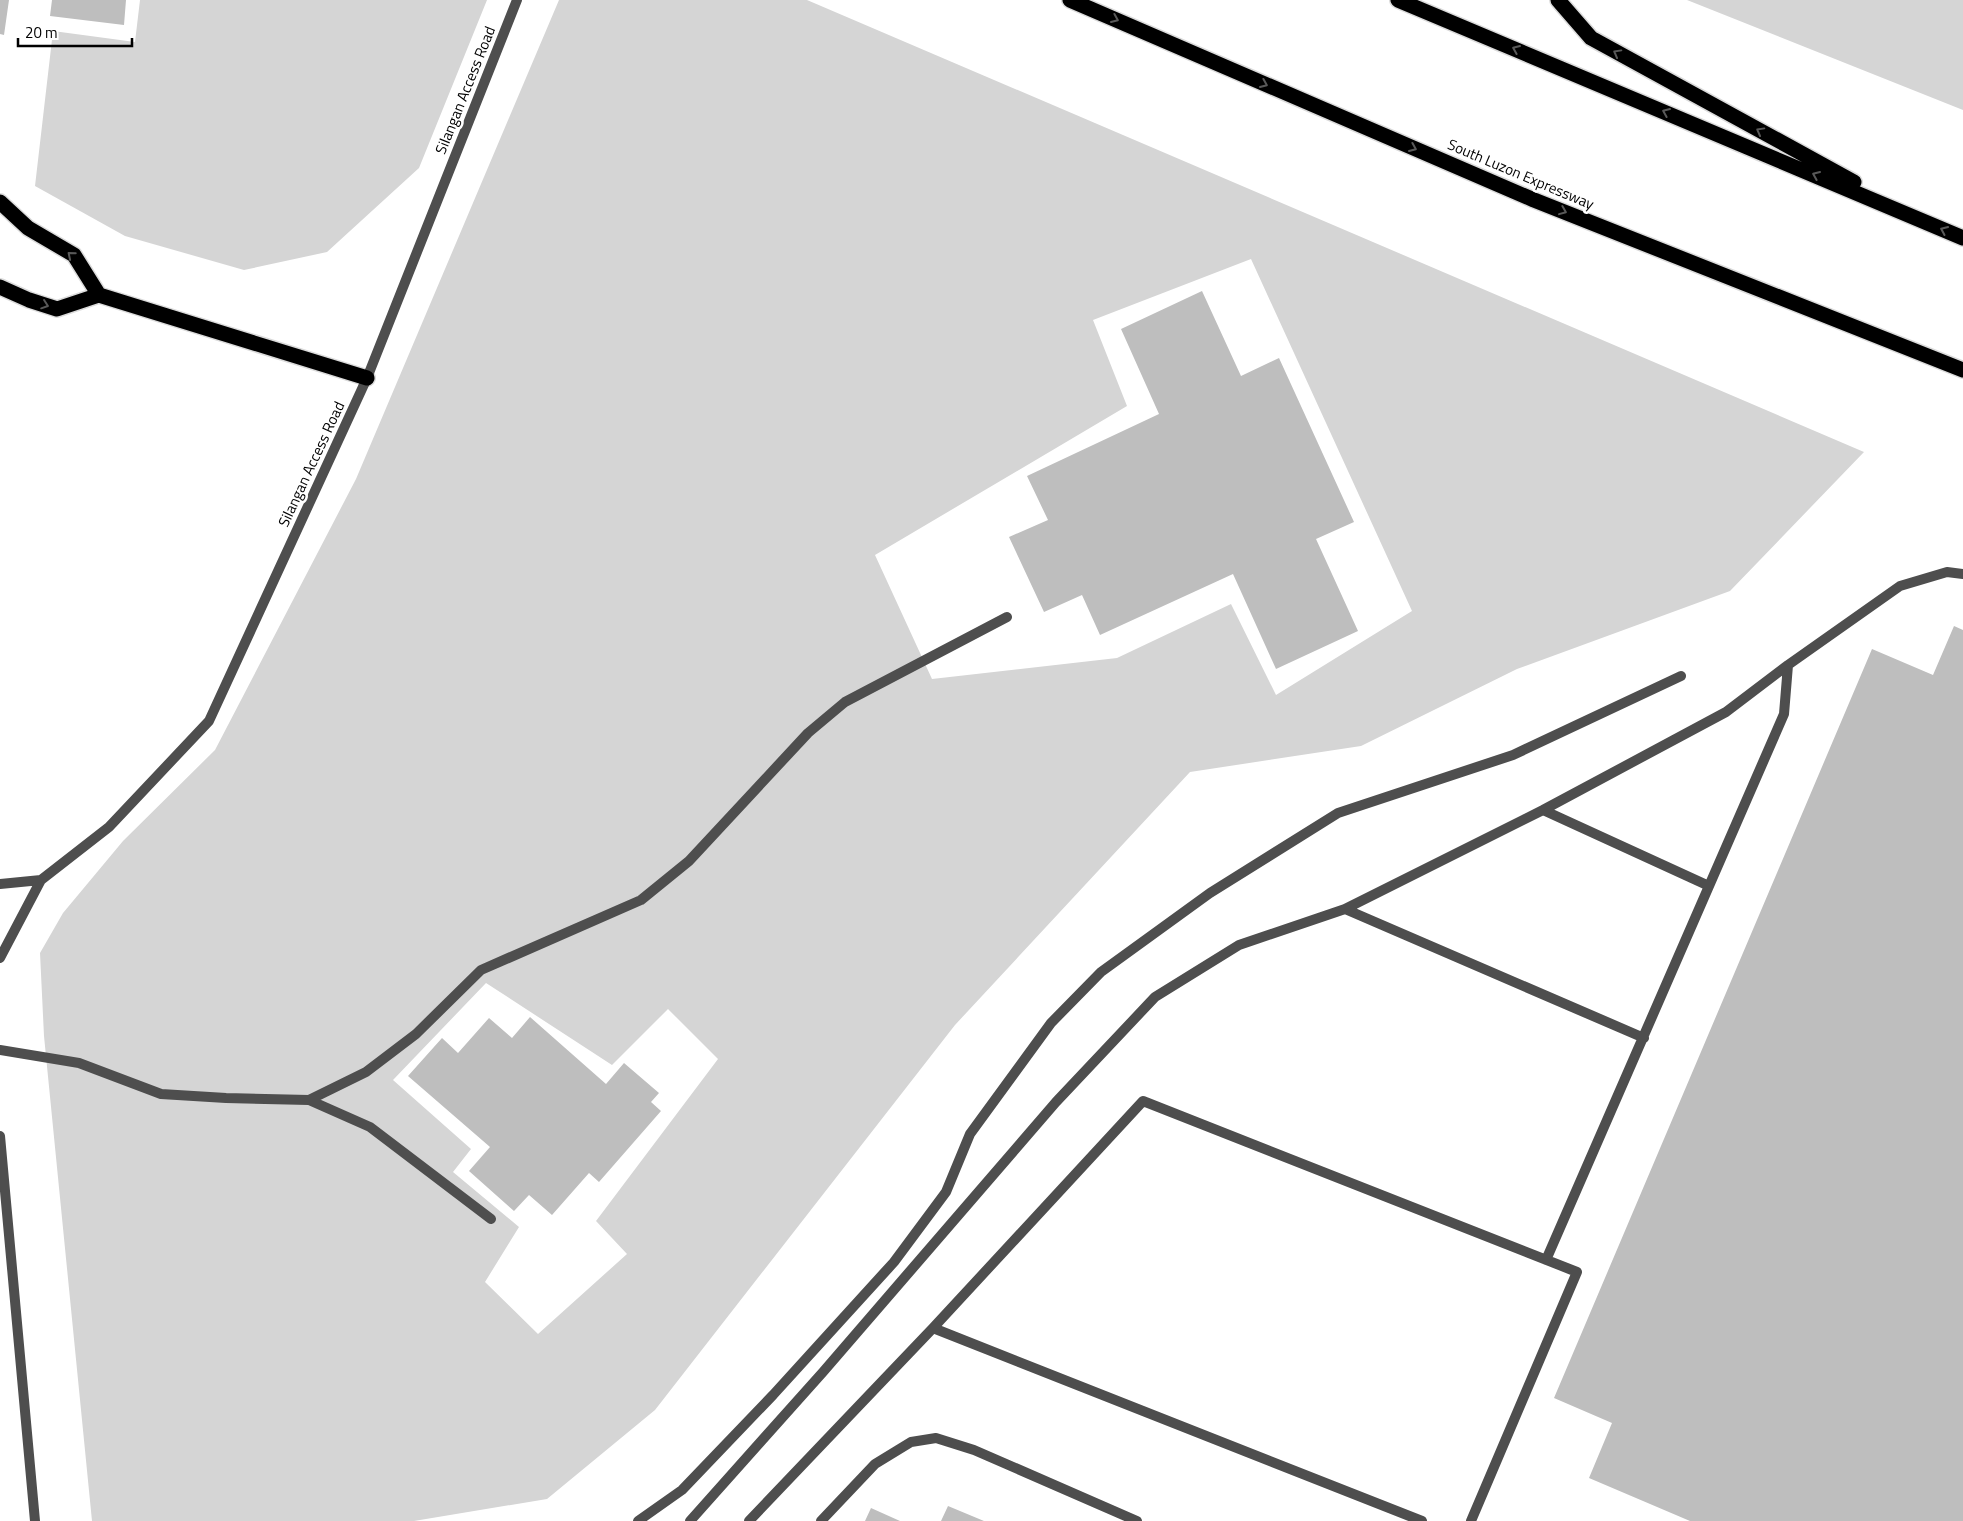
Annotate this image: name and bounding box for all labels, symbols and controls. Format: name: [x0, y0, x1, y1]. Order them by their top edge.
one-way arrow: [1110, 13, 1119, 24]
scale bar: [18, 15, 131, 47]
text: 20 m: [25, 21, 58, 44]
street label: Silangan Access Road: [429, 23, 501, 157]
one-way arrow: [1512, 45, 1521, 56]
one-way arrow: [1614, 49, 1623, 59]
one-way arrow: [1259, 77, 1268, 88]
one-way arrow: [1662, 108, 1671, 119]
one-way arrow: [1756, 127, 1765, 137]
street label: South Luzon Expressway: [1444, 133, 1598, 215]
one-way arrow: [1408, 141, 1417, 152]
one-way arrow: [1812, 171, 1821, 182]
one-way arrow: [1558, 205, 1567, 215]
one-way arrow: [1940, 225, 1949, 236]
one-way arrow: [68, 252, 77, 261]
one-way arrow: [40, 299, 49, 309]
street label: Silangan Access Road: [272, 397, 350, 531]

